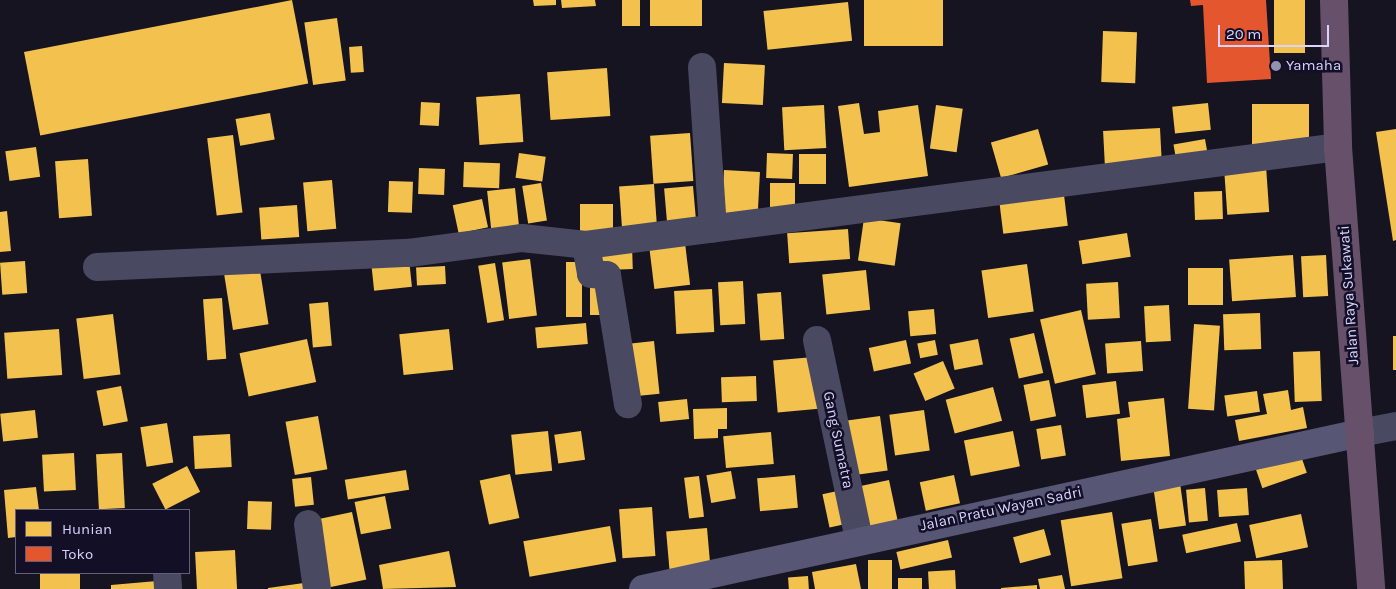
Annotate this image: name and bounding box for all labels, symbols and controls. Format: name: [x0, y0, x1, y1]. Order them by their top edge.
scale bar: [1221, 15, 1332, 47]
text: 20 m: [1226, 25, 1261, 43]
place label: Yamaha: [1286, 57, 1341, 75]
marker: Yamaha: [1270, 60, 1282, 72]
street label: Jalan Raya Sukawati: [1335, 225, 1363, 365]
street label: Gang Sumatra: [819, 390, 857, 490]
street label: Jalan Pratu Wayan Sadri: [919, 483, 1083, 535]
legend: [15, 509, 190, 574]
text: Hunian: [62, 520, 112, 538]
text: Toko: [62, 545, 93, 563]

